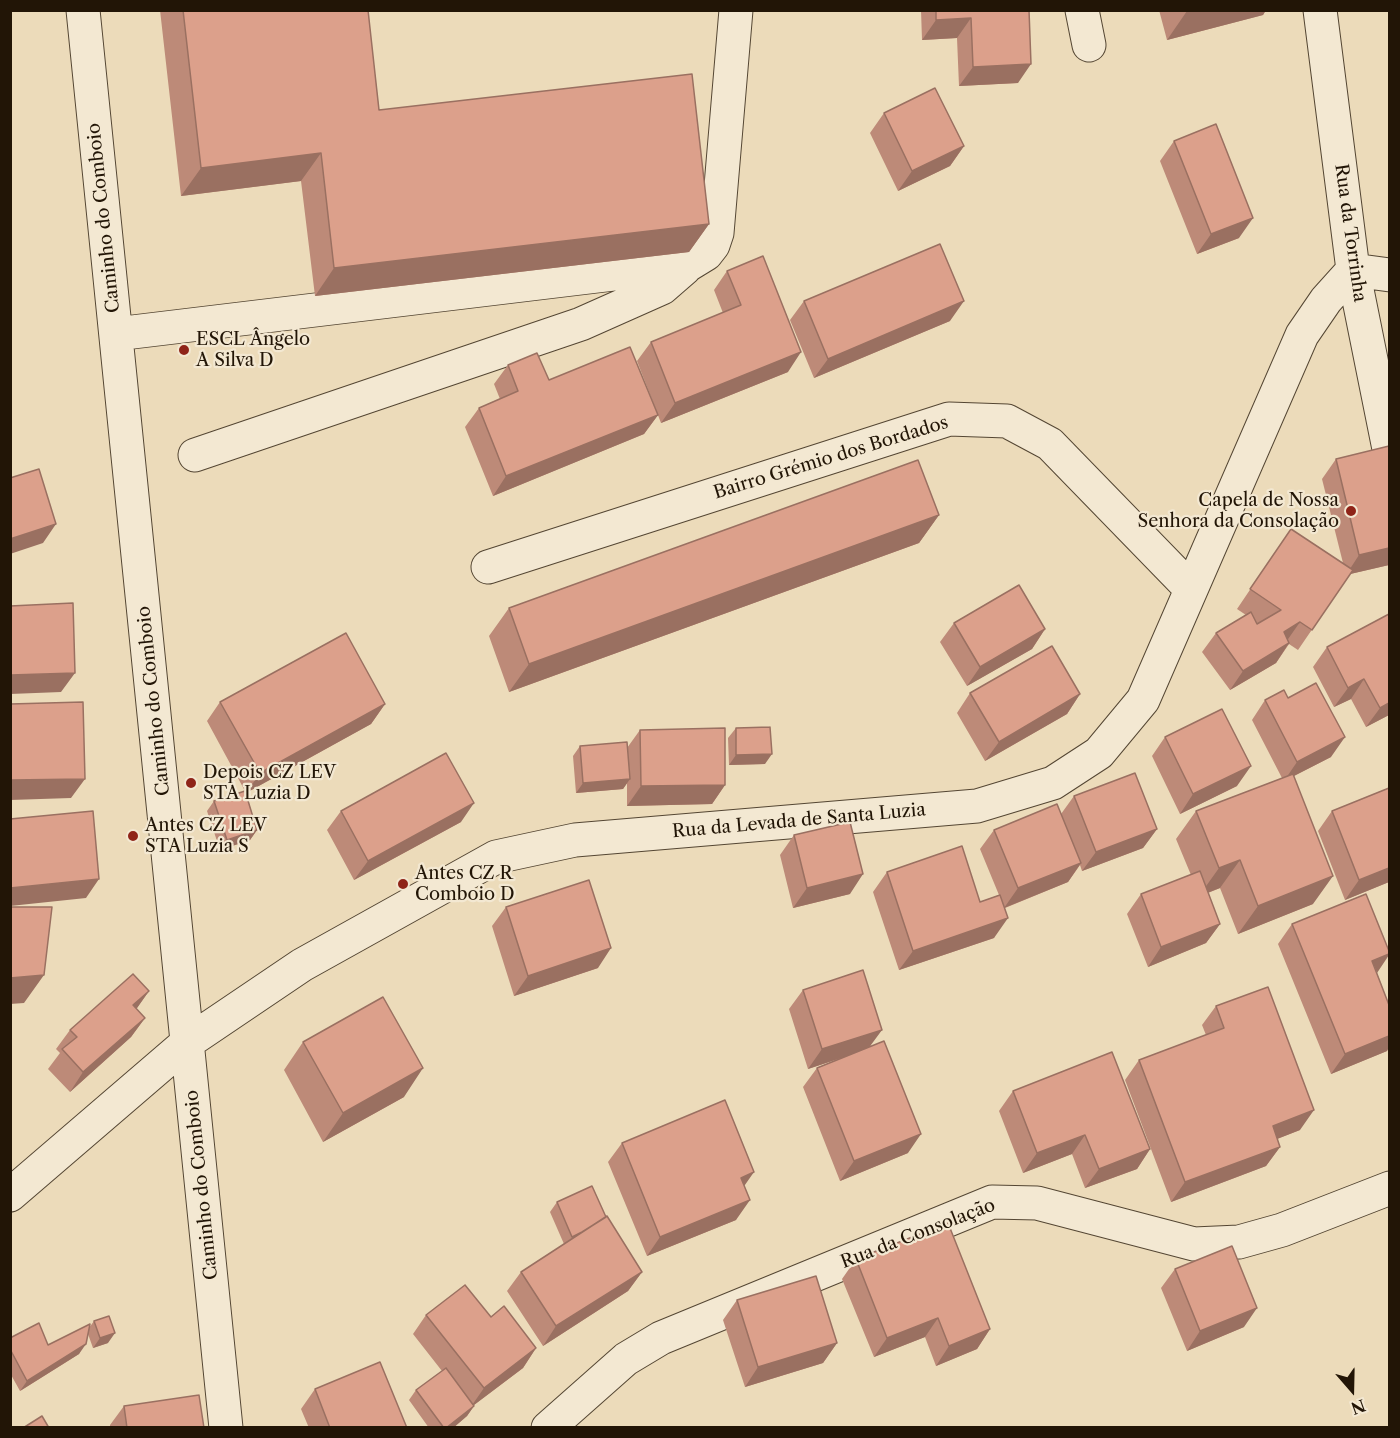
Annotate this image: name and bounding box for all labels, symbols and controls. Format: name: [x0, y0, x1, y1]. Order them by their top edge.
street label: Caminho do Comboio: [83, 122, 125, 314]
street label: Rua da Torrinha: [1330, 163, 1370, 303]
place label: ESCL Ângelo A Silva D: [196, 329, 310, 372]
marker: ESCL Ângelo A Silva D: [177, 343, 191, 357]
street label: Bairro Grémio dos Bordados: [711, 412, 951, 504]
place label: Capela de Nossa Senhora da Consolação: [1137, 490, 1339, 532]
marker: Capela de Nossa Senhora da Consolação: [1344, 504, 1358, 518]
street label: Caminho do Comboio: [133, 605, 175, 797]
place label: Depois CZ LEV STA Luzia D: [203, 762, 336, 804]
marker: Depois CZ LEV STA Luzia D: [184, 776, 198, 790]
street label: Rua da Levada de Santa Luzia: [671, 799, 927, 843]
place label: Antes CZ LEV STA Luzia S: [145, 815, 267, 858]
marker: Antes CZ LEV STA Luzia S: [126, 829, 140, 843]
place label: Antes CZ R Comboio D: [415, 863, 514, 906]
marker: Antes CZ R Comboio D: [396, 877, 410, 891]
street label: Caminho do Comboio: [181, 1089, 223, 1281]
street label: Rua da Consolação: [838, 1195, 998, 1273]
north arrow: [1322, 1360, 1382, 1420]
text: N: [1348, 1395, 1368, 1419]

